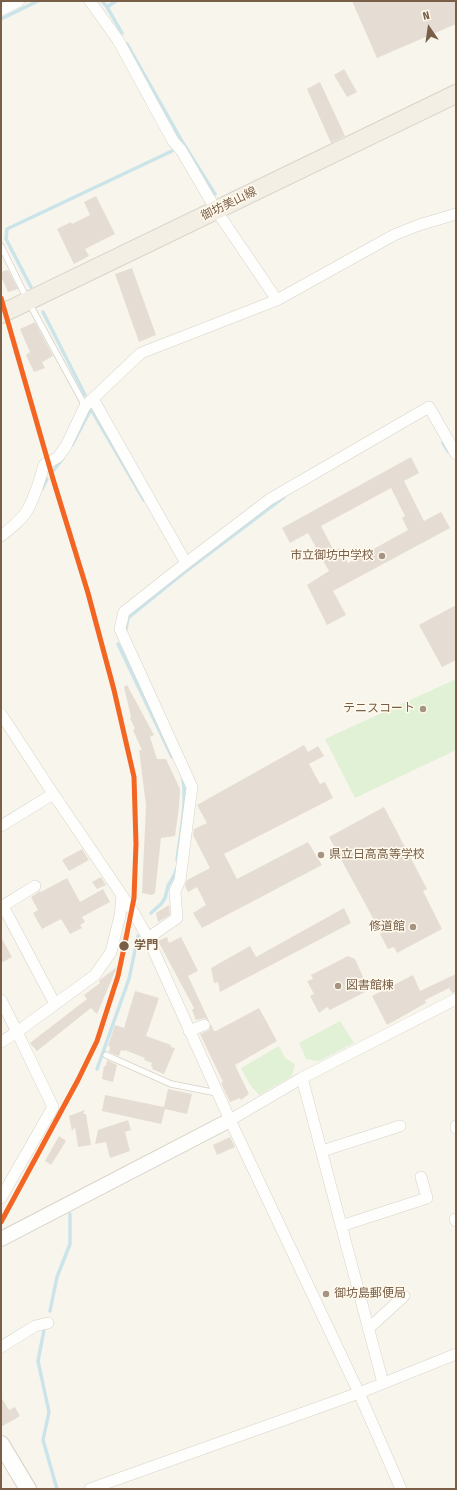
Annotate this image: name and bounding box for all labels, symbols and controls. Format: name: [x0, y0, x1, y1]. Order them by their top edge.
north arrow: [409, 8, 449, 48]
text: N: [422, 9, 431, 23]
street label: 御坊美山線: [199, 184, 259, 224]
place label: 市立御坊中学校: [290, 549, 374, 563]
marker: 市立御坊中学校: [377, 551, 387, 561]
place label: テニスコート: [343, 702, 415, 716]
marker: テニスコート: [418, 704, 428, 714]
place label: 県立日高高等学校: [329, 848, 425, 862]
marker: 県立日高高等学校: [316, 850, 326, 860]
place label: 修道館: [369, 920, 405, 934]
marker: 修道館: [408, 922, 418, 932]
marker: 学門: [117, 939, 131, 953]
place label: 学門: [134, 939, 158, 953]
place label: 図書館棟: [346, 979, 394, 993]
marker: 図書館棟: [333, 981, 343, 991]
place label: 御坊島郵便局: [334, 1287, 406, 1301]
marker: 御坊島郵便局: [321, 1289, 331, 1299]

